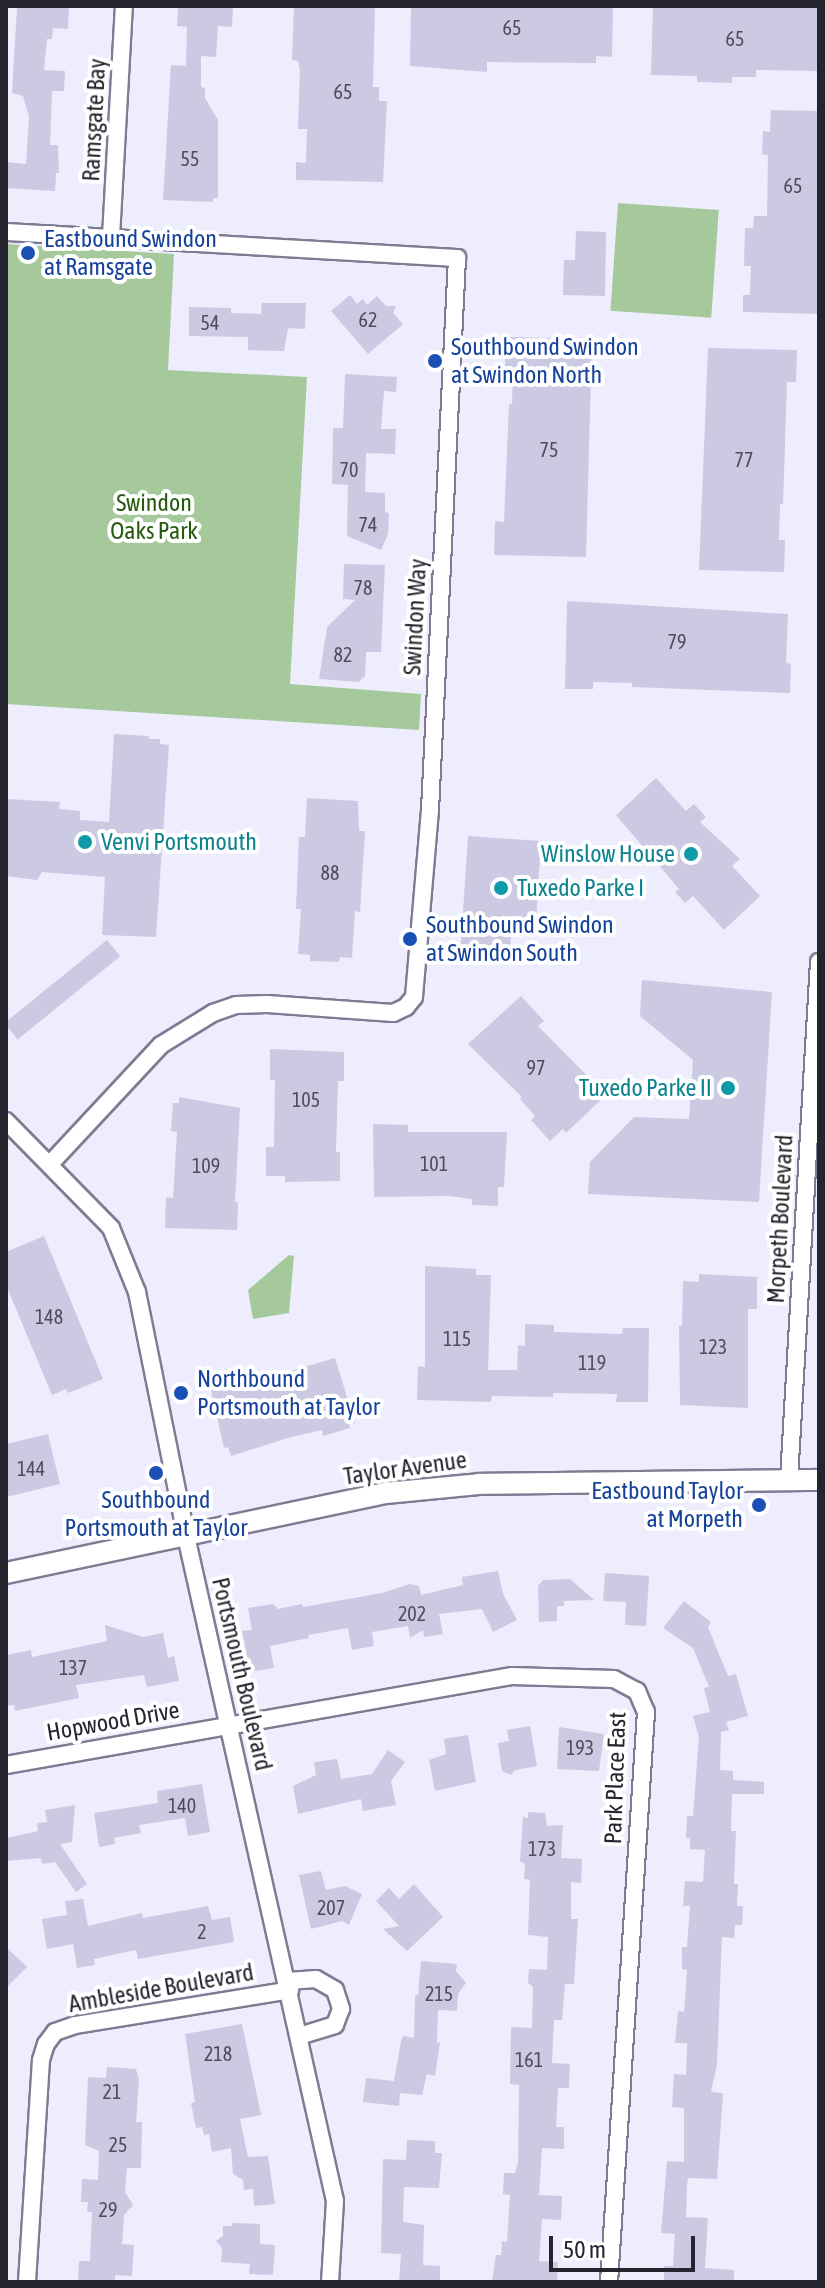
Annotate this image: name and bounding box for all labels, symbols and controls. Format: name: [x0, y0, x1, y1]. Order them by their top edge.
house number: 65: [503, 15, 521, 39]
house number: 65: [726, 26, 744, 50]
street label: Ramsgate Bay: [76, 58, 112, 182]
house number: 65: [334, 79, 352, 103]
house number: 55: [181, 146, 199, 170]
house number: 65: [784, 173, 802, 197]
place label: Eastbound Swindon at Ramsgate: [44, 225, 217, 281]
marker: Eastbound Swindon at Ramsgate: [19, 244, 37, 262]
house number: 62: [359, 307, 377, 331]
house number: 54: [201, 310, 219, 334]
place label: Southbound Swindon at Swindon North: [451, 333, 639, 389]
marker: Southbound Swindon at Swindon North: [426, 352, 444, 370]
house number: 75: [540, 437, 558, 461]
house number: 77: [735, 447, 753, 471]
house number: 70: [340, 457, 358, 481]
park label: Swindon Oaks Park: [110, 489, 198, 545]
house number: 74: [359, 512, 377, 536]
street label: Swindon Way: [398, 558, 432, 676]
house number: 78: [354, 575, 372, 599]
house number: 79: [668, 629, 686, 653]
house number: 82: [334, 642, 352, 666]
place label: Venvi Portsmouth: [101, 828, 257, 856]
marker: Venvi Portsmouth: [76, 833, 94, 851]
place label: Winslow House: [541, 840, 675, 868]
marker: Winslow House: [682, 845, 700, 863]
house number: 88: [321, 860, 339, 884]
place label: Tuxedo Parke I: [517, 874, 644, 902]
marker: Tuxedo Parke I: [492, 879, 510, 897]
place label: Southbound Swindon at Swindon South: [426, 911, 614, 967]
marker: Southbound Swindon at Swindon South: [401, 930, 419, 948]
house number: 97: [527, 1055, 545, 1079]
place label: Tuxedo Parke II: [579, 1074, 712, 1102]
marker: Tuxedo Parke II: [719, 1079, 737, 1097]
house number: 105: [292, 1087, 320, 1111]
street label: Morpeth Boulevard: [761, 1134, 799, 1304]
house number: 101: [420, 1151, 448, 1175]
house number: 109: [192, 1153, 220, 1177]
house number: 148: [35, 1304, 63, 1328]
house number: 115: [443, 1326, 471, 1350]
house number: 123: [699, 1334, 727, 1358]
house number: 119: [578, 1350, 606, 1374]
place label: Northbound Portsmouth at Taylor: [197, 1365, 380, 1421]
marker: Northbound Portsmouth at Taylor: [172, 1384, 190, 1402]
street label: Taylor Avenue: [342, 1445, 468, 1491]
house number: 144: [17, 1456, 45, 1480]
marker: Southbound Portsmouth at Taylor: [147, 1464, 165, 1482]
place label: Eastbound Taylor at Morpeth: [591, 1477, 743, 1533]
place label: Southbound Portsmouth at Taylor: [65, 1486, 247, 1542]
marker: Eastbound Taylor at Morpeth: [750, 1496, 768, 1514]
street label: Portsmouth Boulevard: [206, 1575, 278, 1773]
house number: 202: [398, 1601, 426, 1625]
house number: 137: [59, 1655, 87, 1679]
street label: Hopwood Drive: [44, 1695, 182, 1747]
street label: Park Place East: [598, 1711, 632, 1845]
house number: 193: [566, 1735, 594, 1759]
house number: 140: [168, 1793, 196, 1817]
house number: 173: [528, 1836, 556, 1860]
house number: 207: [317, 1895, 345, 1919]
house number: 2: [197, 1919, 207, 1943]
street label: Ambleside Boulevard: [66, 1958, 256, 2018]
house number: 215: [425, 1981, 453, 2005]
house number: 218: [204, 2041, 232, 2065]
house number: 161: [515, 2047, 543, 2071]
house number: 21: [103, 2079, 121, 2103]
house number: 25: [109, 2132, 127, 2156]
house number: 29: [99, 2197, 117, 2221]
scale bar: [553, 2220, 699, 2270]
text: 50 m: [563, 2236, 606, 2263]

